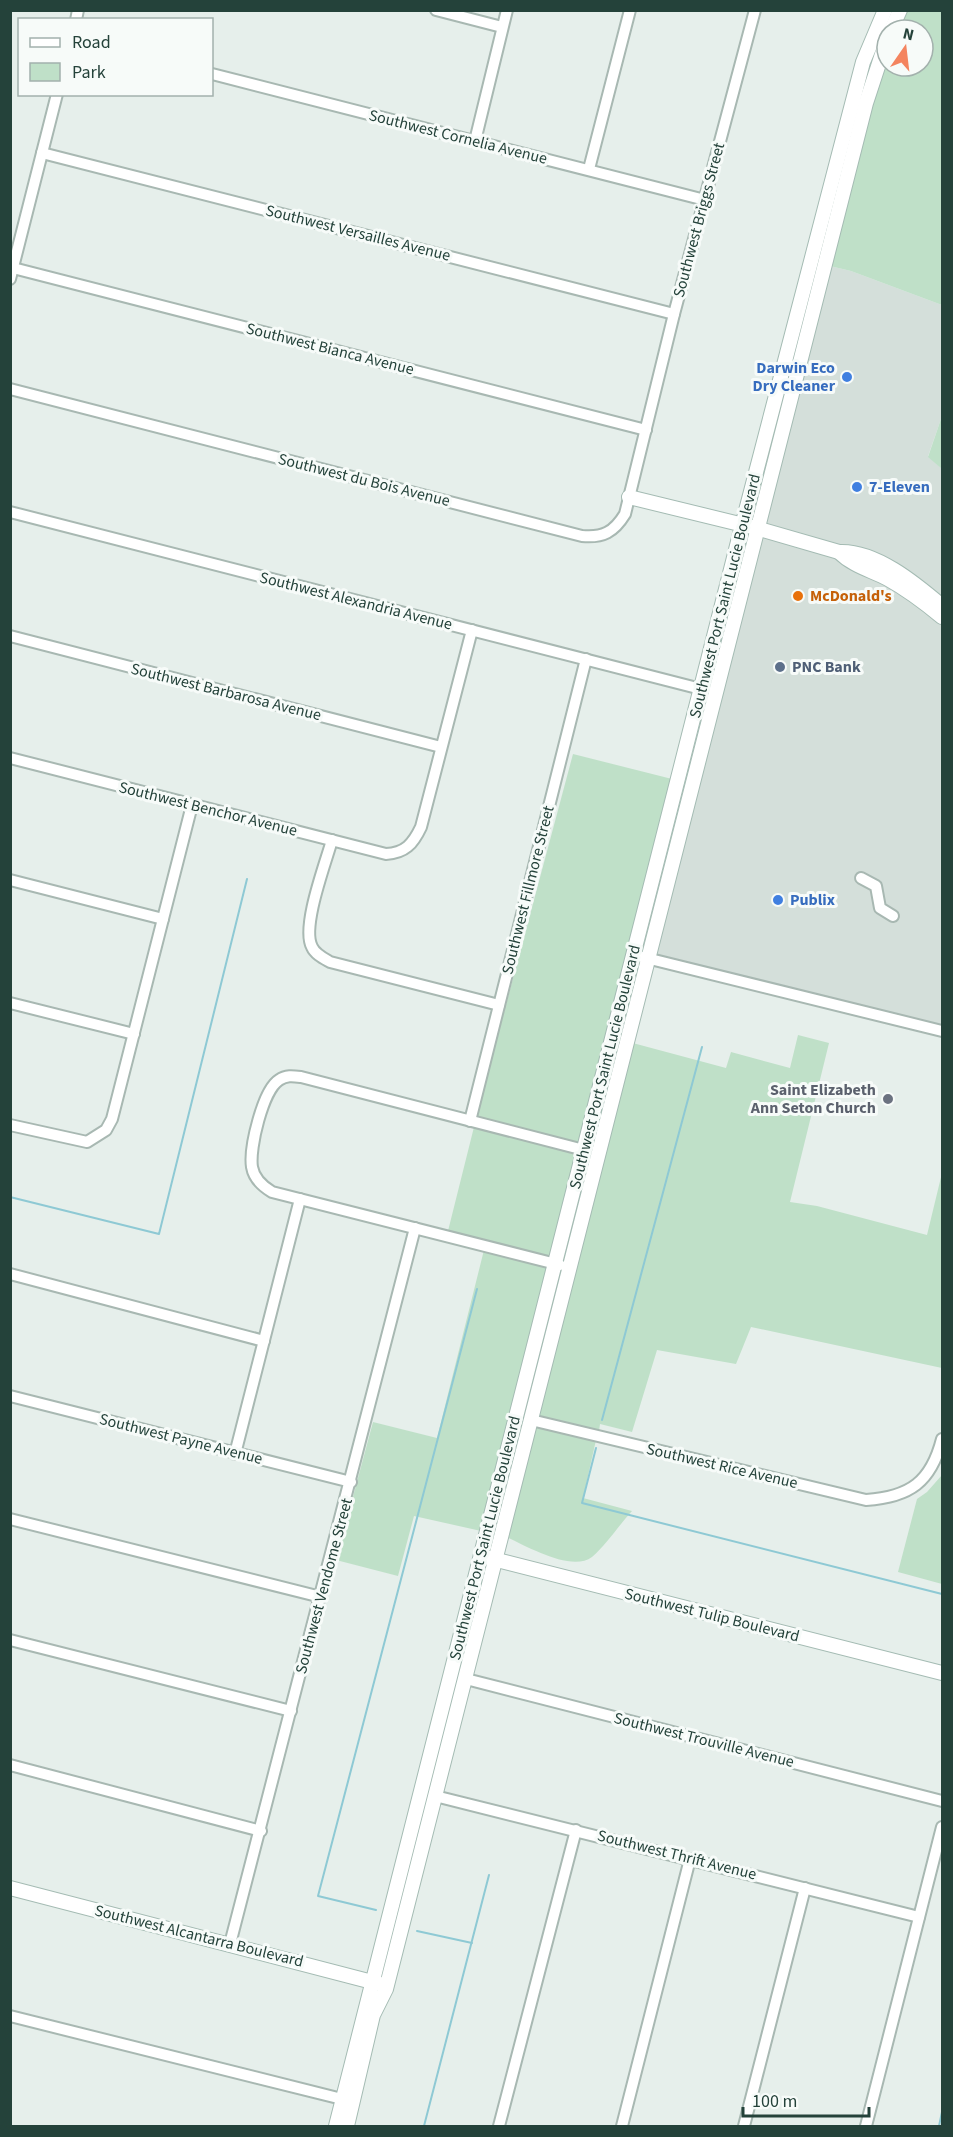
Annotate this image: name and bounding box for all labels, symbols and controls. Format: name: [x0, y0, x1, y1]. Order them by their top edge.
legend: [18, 18, 213, 96]
north arrow: [875, 18, 935, 78]
text: N: [901, 22, 916, 46]
text: Road: [72, 30, 111, 55]
text: Park: [72, 60, 106, 85]
street label: Southwest Cornelia Avenue: [367, 104, 550, 170]
street label: Southwest Briggs Street: [668, 140, 730, 300]
street label: Southwest Versailles Avenue: [263, 199, 453, 267]
street label: Southwest Bianca Avenue: [244, 317, 416, 381]
place label: Darwin Eco Dry Cleaner: [753, 357, 836, 397]
marker: Darwin Eco Dry Cleaner: [840, 370, 854, 384]
street label: Southwest du Bois Avenue: [276, 448, 452, 512]
street label: Southwest Port Saint Lucie Boulevard: [684, 472, 766, 720]
place label: 7-Eleven: [869, 476, 930, 498]
marker: 7-Eleven: [850, 480, 864, 494]
street label: Southwest Alexandria Avenue: [257, 566, 455, 636]
place label: McDonald's: [810, 585, 892, 607]
marker: McDonald's: [791, 589, 805, 603]
place label: PNC Bank: [792, 656, 861, 678]
street label: Southwest Barbarosa Avenue: [129, 658, 324, 726]
marker: PNC Bank: [773, 660, 787, 674]
street label: Southwest Benchor Avenue: [116, 776, 300, 842]
street label: Southwest Fillmore Street: [496, 803, 560, 977]
place label: Publix: [790, 889, 835, 911]
marker: Publix: [771, 893, 785, 907]
street label: Southwest Port Saint Lucie Boulevard: [564, 943, 646, 1191]
place label: Saint Elizabeth Ann Seton Church: [750, 1079, 876, 1119]
marker: Saint Elizabeth Ann Seton Church: [881, 1092, 895, 1106]
street label: Southwest Payne Avenue: [97, 1408, 265, 1470]
street label: Southwest Port Saint Lucie Boulevard: [444, 1414, 526, 1662]
street label: Southwest Rice Avenue: [644, 1438, 800, 1494]
street label: Southwest Vendome Street: [290, 1495, 358, 1676]
street label: Southwest Tulip Boulevard: [622, 1583, 802, 1647]
street label: Southwest Trouville Avenue: [612, 1707, 796, 1773]
street label: Southwest Thrift Avenue: [595, 1825, 759, 1885]
street label: Southwest Alcantarra Boulevard: [92, 1899, 306, 1973]
scale bar: [743, 2080, 869, 2118]
text: 100 m: [752, 2089, 797, 2114]

